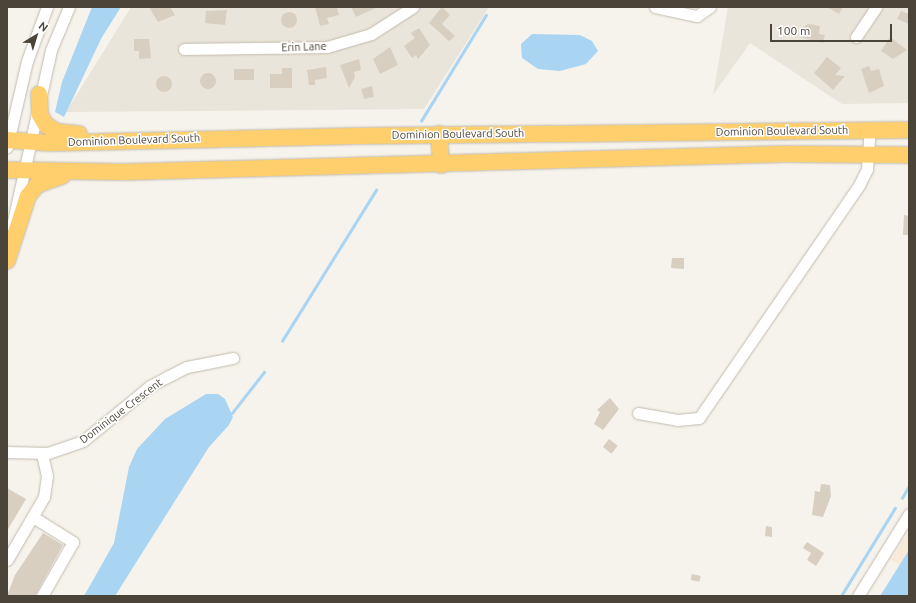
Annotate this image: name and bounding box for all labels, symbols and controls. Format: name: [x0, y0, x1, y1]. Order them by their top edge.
north arrow: [16, 16, 56, 56]
scale bar: [772, 16, 894, 42]
text: N: [36, 19, 50, 34]
text: 100 m: [777, 24, 810, 37]
street label: Erin Lane: [281, 40, 327, 54]
street label: Dominion Boulevard South: [716, 123, 848, 139]
street label: Dominion Boulevard South: [392, 126, 524, 142]
street label: Dominion Boulevard South: [68, 131, 200, 149]
street label: Dominique Crescent: [77, 376, 165, 446]

